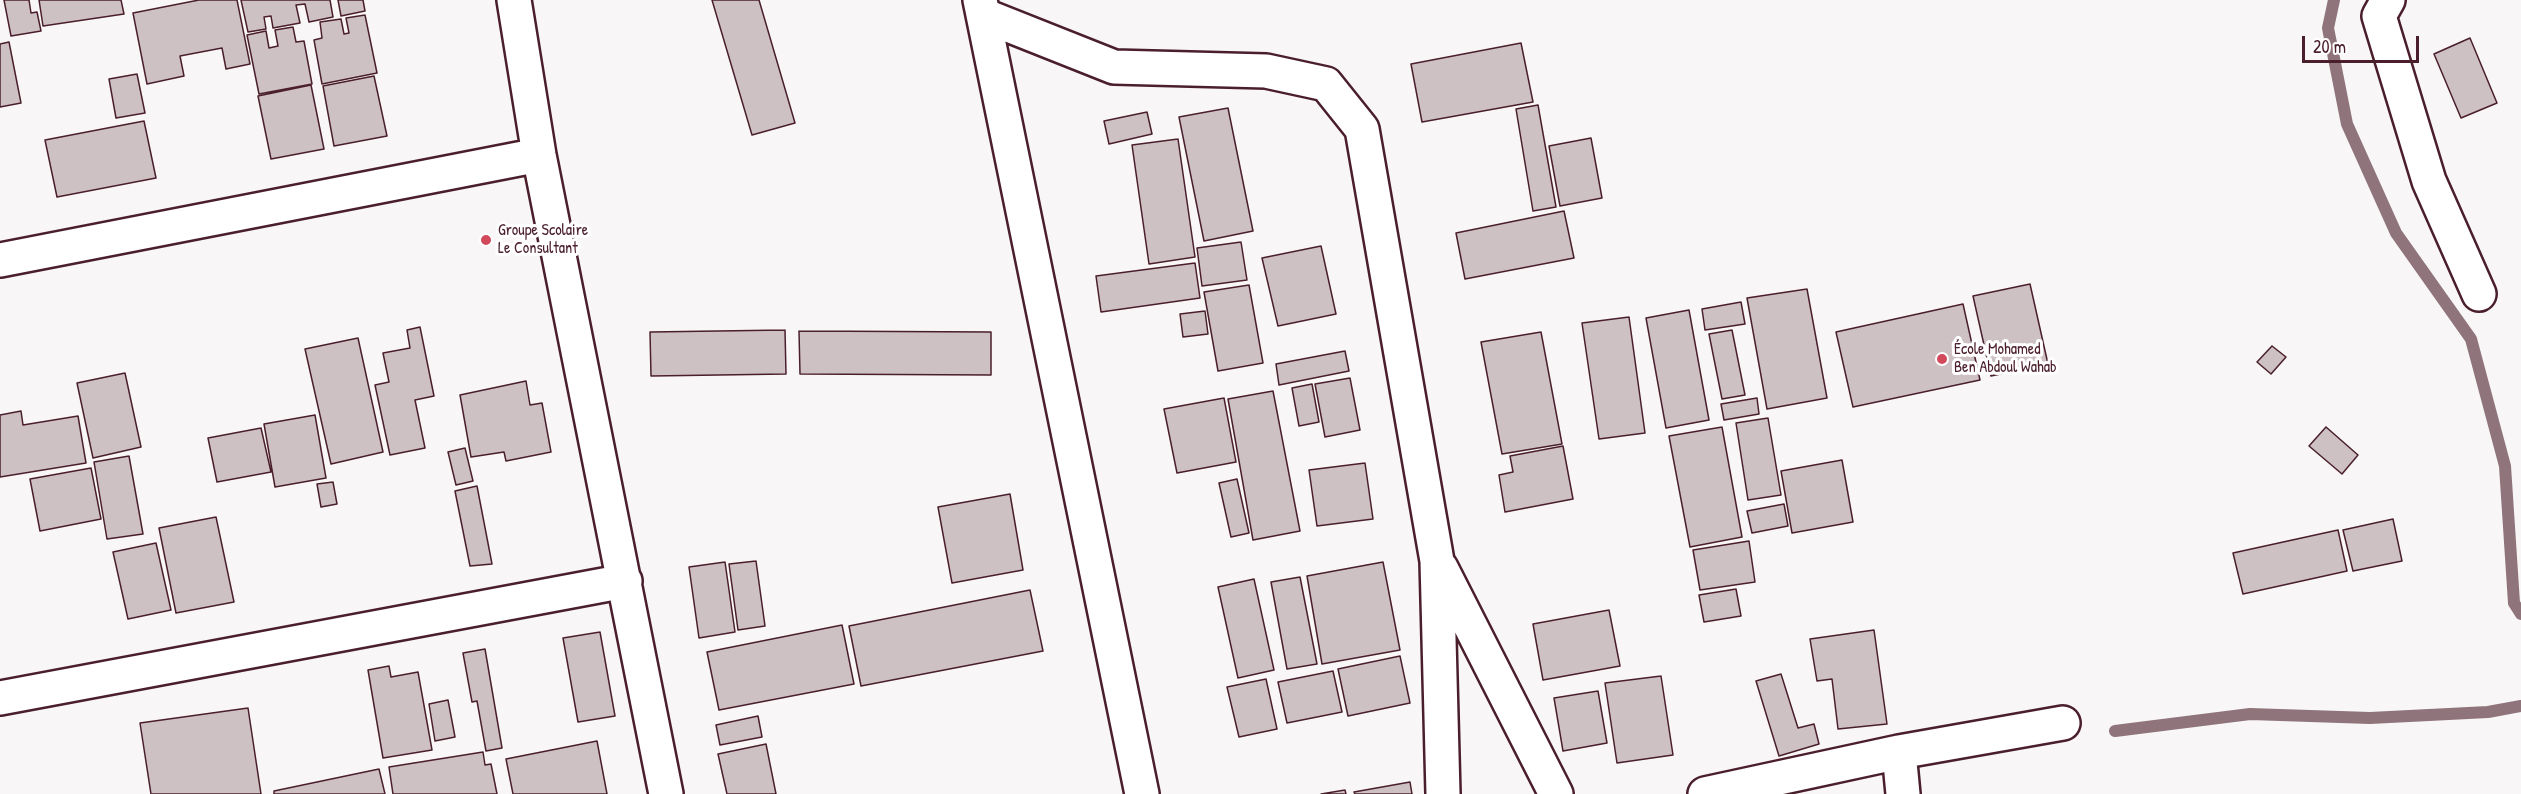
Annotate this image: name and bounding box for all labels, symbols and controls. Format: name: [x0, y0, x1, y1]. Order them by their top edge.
scale bar: [2305, 24, 2422, 62]
text: 20 m: [2313, 34, 2346, 59]
place label: Groupe Scolaire Le Consultant: [498, 221, 588, 259]
marker: Groupe Scolaire Le Consultant: [479, 233, 493, 247]
place label: École Mohamed Ben Abdoul Wahab: [1954, 340, 2057, 378]
marker: École Mohamed Ben Abdoul Wahab: [1935, 352, 1949, 366]

